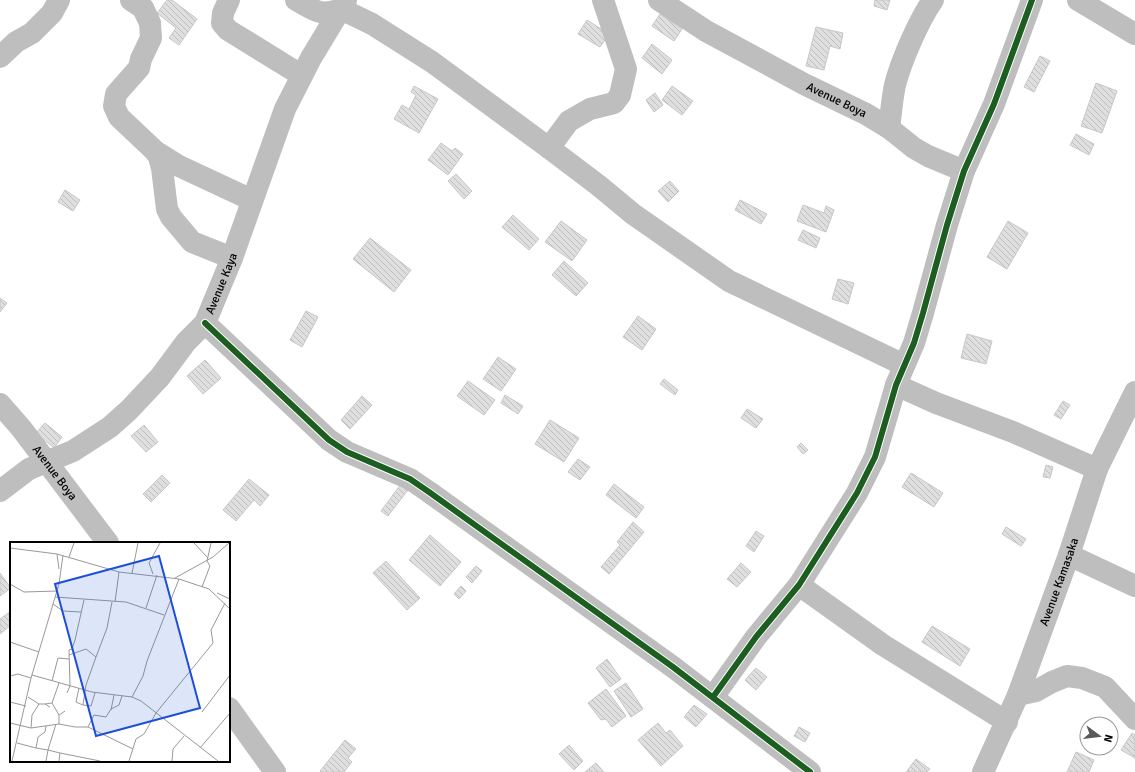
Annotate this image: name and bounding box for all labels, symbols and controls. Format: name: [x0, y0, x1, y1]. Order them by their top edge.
street label: Avenue Boya: [804, 79, 869, 121]
street label: Avenue Kaya: [202, 251, 241, 317]
street label: Avenue Boya: [29, 443, 80, 504]
street label: Avenue Kamasaka: [1037, 536, 1082, 628]
inset map: [10, 542, 230, 762]
north arrow: [1079, 716, 1119, 756]
text: N: [1101, 733, 1115, 744]

